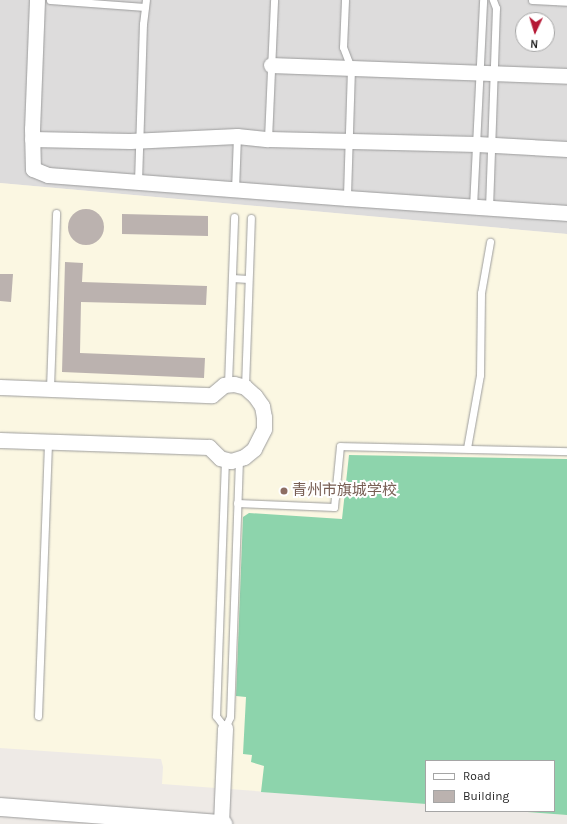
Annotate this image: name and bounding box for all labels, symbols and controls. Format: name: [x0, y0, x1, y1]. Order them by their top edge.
north arrow: [515, 12, 555, 52]
text: N: [530, 37, 539, 50]
place label: 青州市旗城学校: [292, 482, 397, 500]
marker: 青州市旗城学校: [279, 486, 289, 496]
legend: [425, 760, 555, 812]
text: Road: [463, 769, 491, 783]
text: Building: [463, 789, 509, 803]

